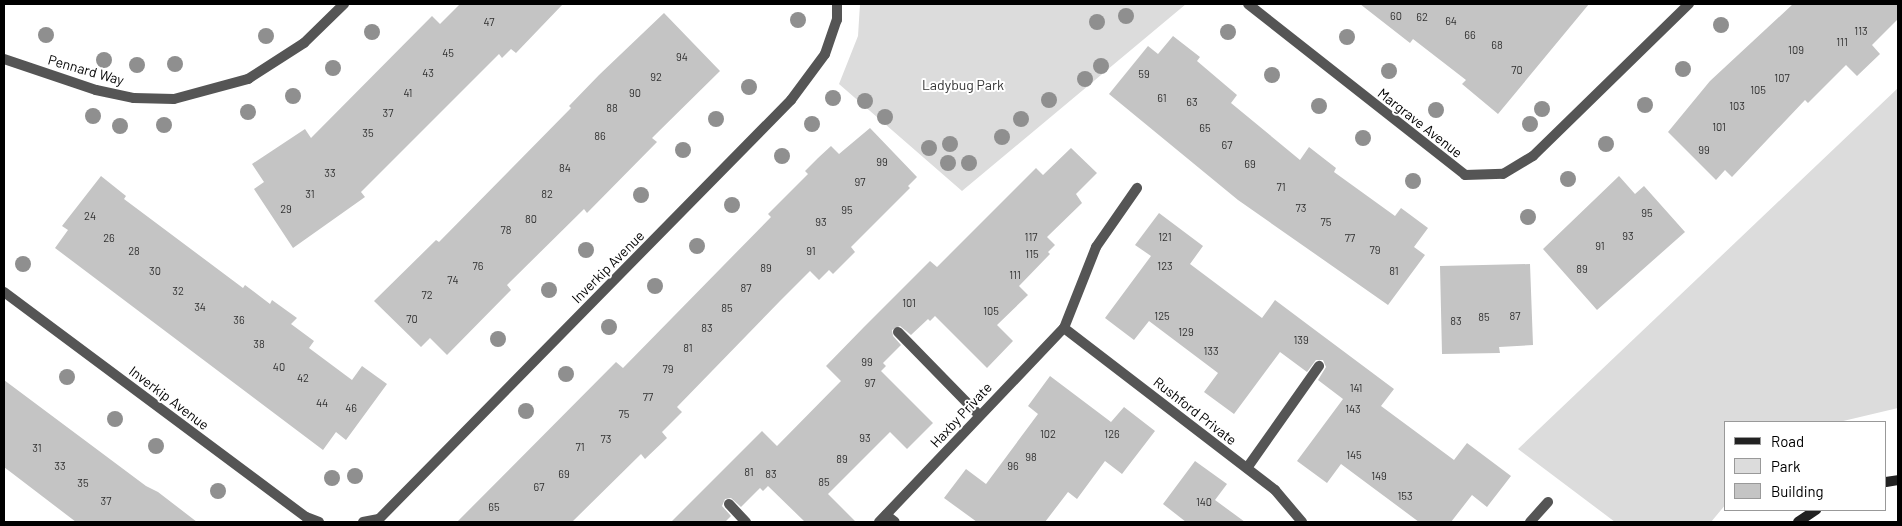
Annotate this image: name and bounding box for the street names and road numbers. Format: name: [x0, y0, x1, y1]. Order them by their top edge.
street label: Pennard Way: [46, 51, 126, 89]
street label: Margrave Avenue: [1374, 85, 1466, 161]
street label: Inverkip Avenue: [568, 227, 648, 307]
street label: Inverkip Avenue: [126, 363, 212, 433]
street label: Rushford Private: [1150, 373, 1240, 449]
street label: Haxby Private: [927, 379, 995, 451]

